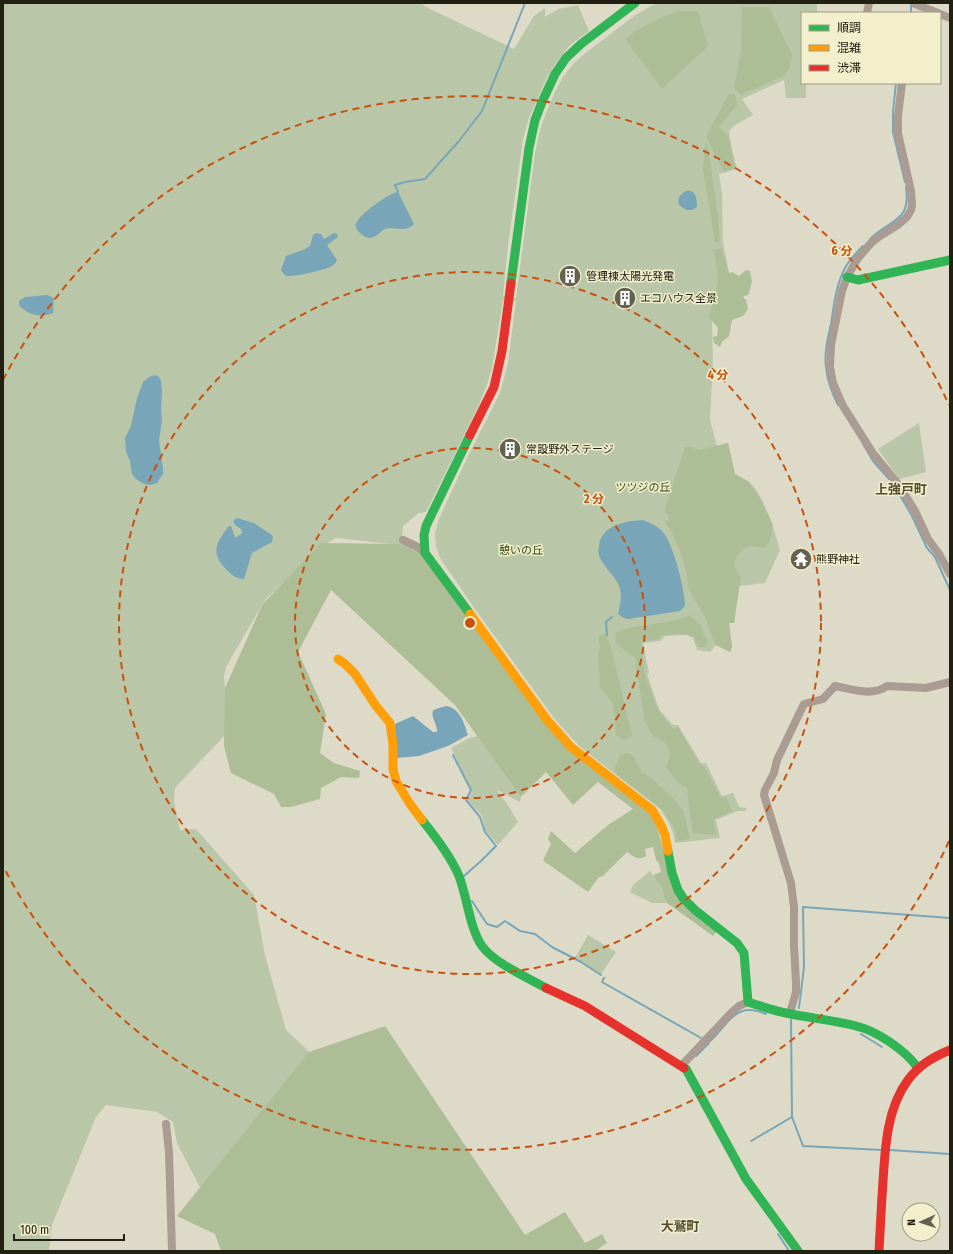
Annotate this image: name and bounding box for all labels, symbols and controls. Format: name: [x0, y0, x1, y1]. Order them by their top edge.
legend: [801, 12, 941, 84]
text: 順調: [837, 21, 861, 35]
text: 混雑: [837, 41, 861, 55]
text: 渋滞: [837, 61, 861, 75]
text: 6 分: [832, 244, 852, 258]
building icon: 管理棟太陽光発電: [557, 263, 583, 289]
place label: 管理棟太陽光発電: [586, 270, 674, 283]
building icon: エコハウス全景: [612, 285, 638, 311]
place label: エコハウス全景: [640, 292, 717, 305]
text: 4 分: [708, 368, 728, 382]
building icon: 常設野外ステージ: [497, 436, 523, 462]
place label: 常設野外ステージ: [526, 443, 614, 456]
park label: ツツジの丘: [616, 481, 671, 494]
district label: 上強戸町: [875, 482, 927, 497]
text: 2 分: [583, 492, 604, 506]
park label: 憩いの丘: [499, 544, 543, 557]
temple icon: 熊野神社: [788, 546, 814, 572]
place label: 熊野神社: [816, 553, 860, 566]
centre of rings: [463, 616, 477, 630]
north arrow: [901, 1202, 941, 1242]
scale bar: [14, 1216, 124, 1242]
district label: 大鷲町: [660, 1219, 700, 1234]
text: N: [905, 1219, 918, 1226]
text: 100 m: [20, 1223, 49, 1237]

